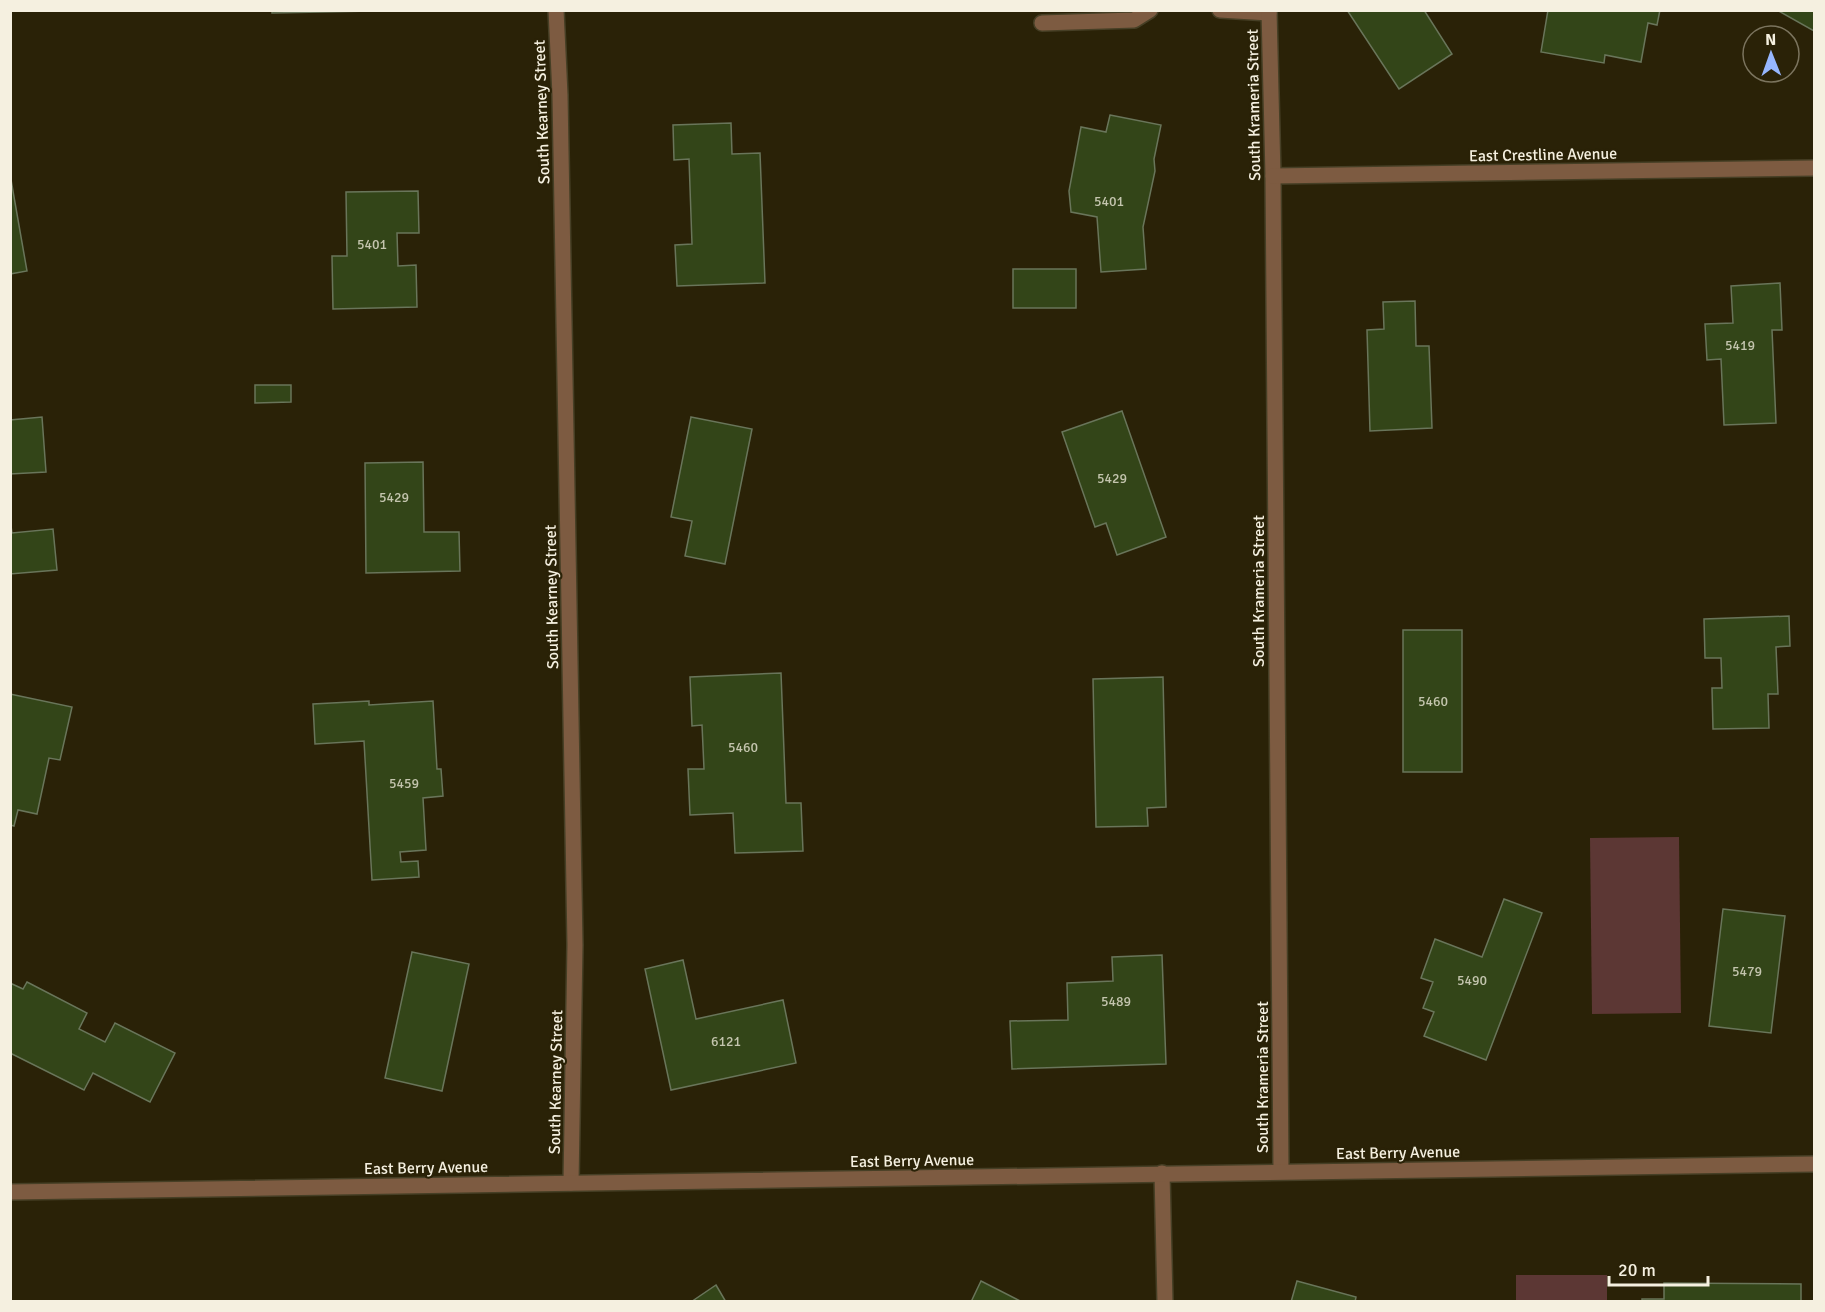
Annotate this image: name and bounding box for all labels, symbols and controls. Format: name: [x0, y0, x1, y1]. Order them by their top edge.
north arrow: [1741, 24, 1801, 84]
street label: South Krameria Street: [1243, 29, 1265, 181]
text: N: [1765, 30, 1776, 50]
street label: South Kearney Street: [529, 39, 555, 184]
street label: East Crestline Avenue: [1469, 144, 1617, 166]
house number: 5401: [1094, 193, 1124, 210]
house number: 5401: [357, 236, 387, 253]
house number: 5419: [1725, 337, 1755, 354]
house number: 5429: [1097, 470, 1127, 487]
house number: 5429: [379, 489, 409, 506]
street label: South Krameria Street: [1249, 515, 1269, 667]
street label: South Kearney Street: [541, 524, 563, 669]
house number: 5460: [1418, 693, 1448, 710]
house number: 5460: [728, 739, 758, 756]
house number: 5459: [389, 775, 419, 792]
house number: 5479: [1732, 963, 1762, 980]
house number: 5490: [1457, 972, 1487, 989]
house number: 5489: [1101, 993, 1131, 1010]
street label: South Krameria Street: [1253, 1001, 1273, 1153]
street label: South Kearney Street: [545, 1009, 567, 1154]
house number: 6121: [711, 1033, 741, 1050]
street label: East Berry Avenue: [1336, 1142, 1460, 1164]
street label: East Berry Avenue: [850, 1150, 974, 1172]
street label: East Berry Avenue: [364, 1157, 488, 1179]
scale bar: [1609, 1249, 1708, 1287]
text: 20 m: [1618, 1259, 1656, 1281]

